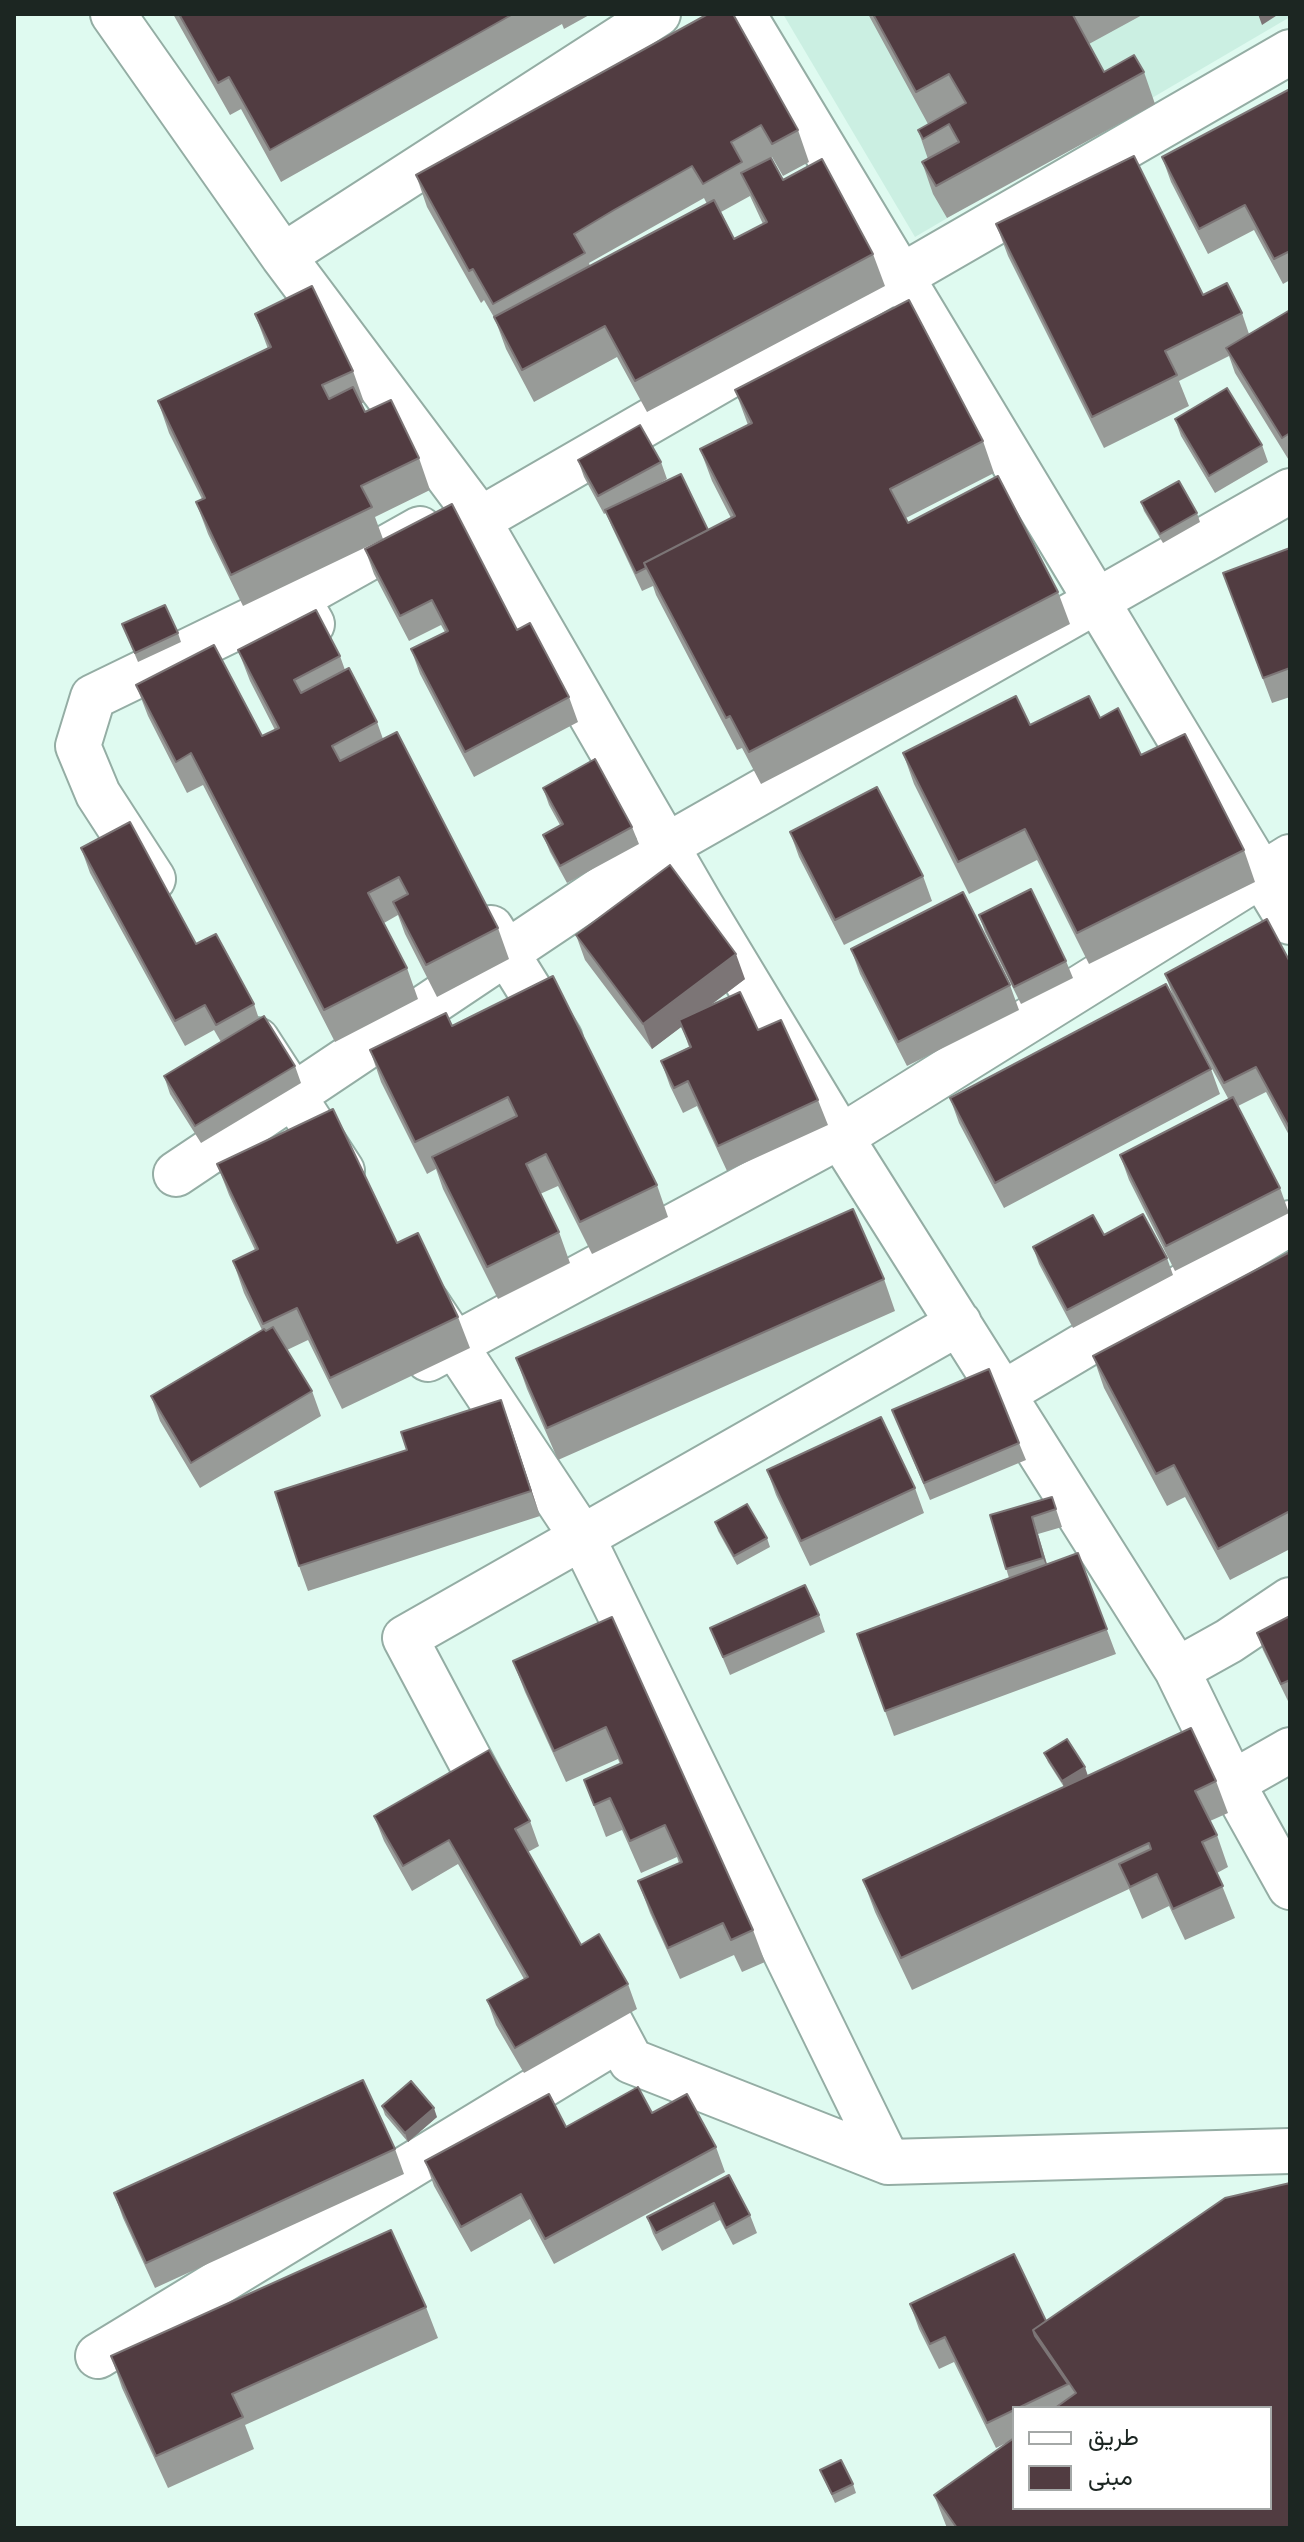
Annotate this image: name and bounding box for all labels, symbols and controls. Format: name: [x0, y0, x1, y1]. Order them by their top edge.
legend: [1012, 2406, 1272, 2510]
text: طريق: [1088, 2419, 1139, 2454]
text: مبنى: [1088, 2459, 1133, 2494]

